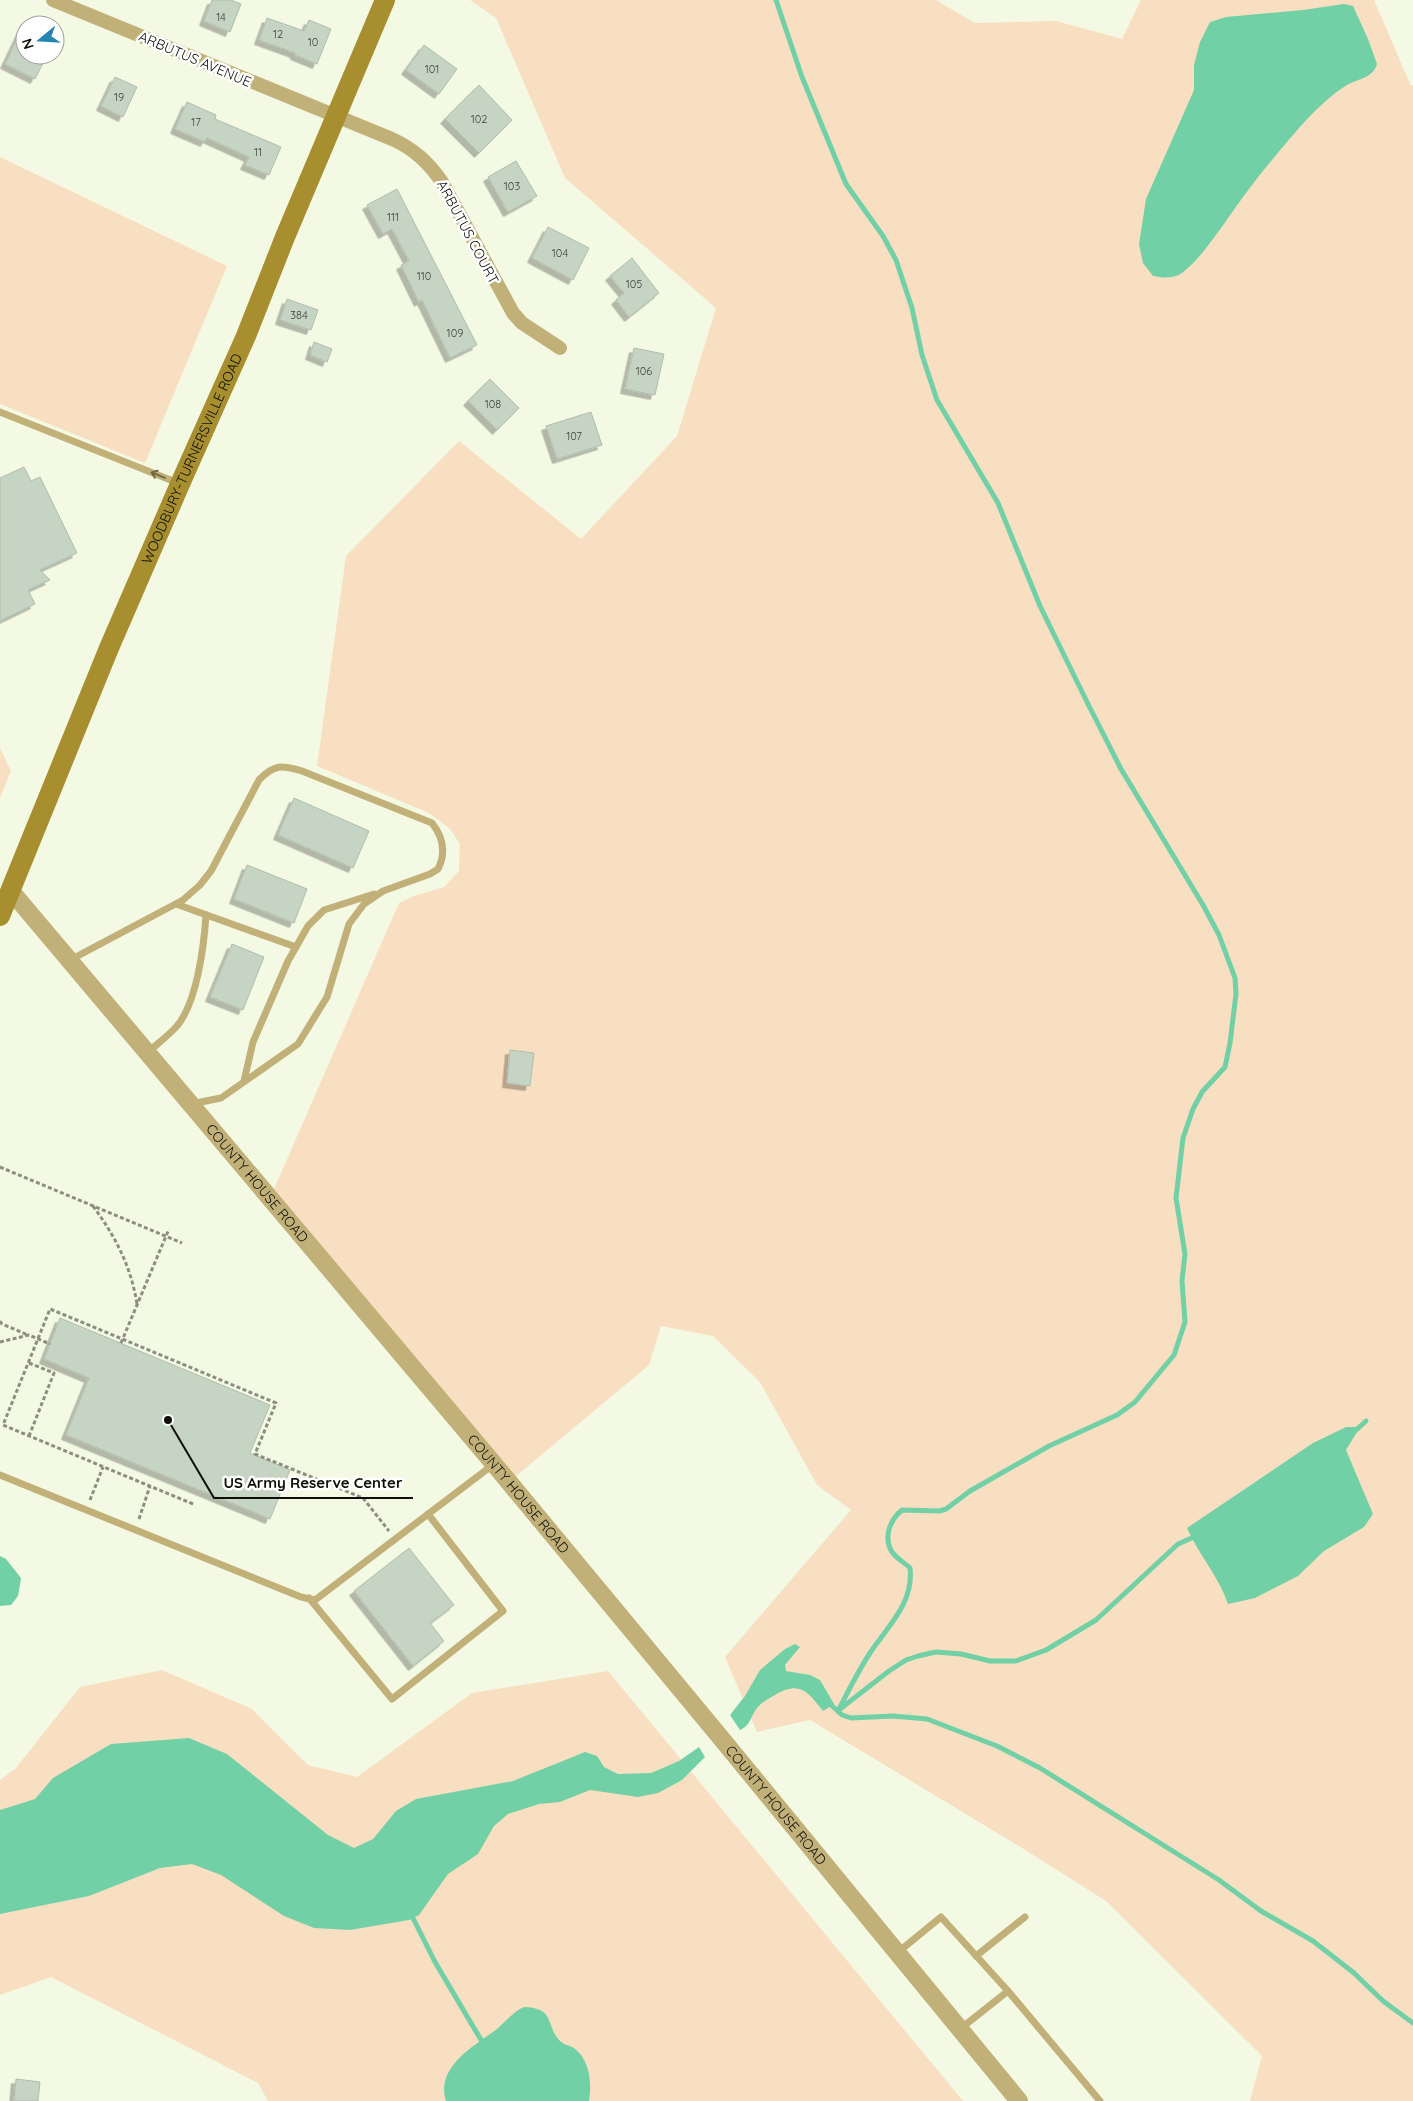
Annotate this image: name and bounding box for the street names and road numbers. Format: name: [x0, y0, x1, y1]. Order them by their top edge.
street label: ARBUTUS AVENUE: [136, 27, 254, 91]
street label: ARBUTUS COURT: [433, 177, 503, 287]
street label: WOODBURY-TURNERSVILLE ROAD: [137, 351, 246, 567]
street label: COUNTY HOUSE ROAD: [202, 1120, 312, 1246]
street label: COUNTY HOUSE ROAD: [464, 1430, 573, 1557]
street label: COUNTY HOUSE ROAD: [722, 1742, 830, 1869]

